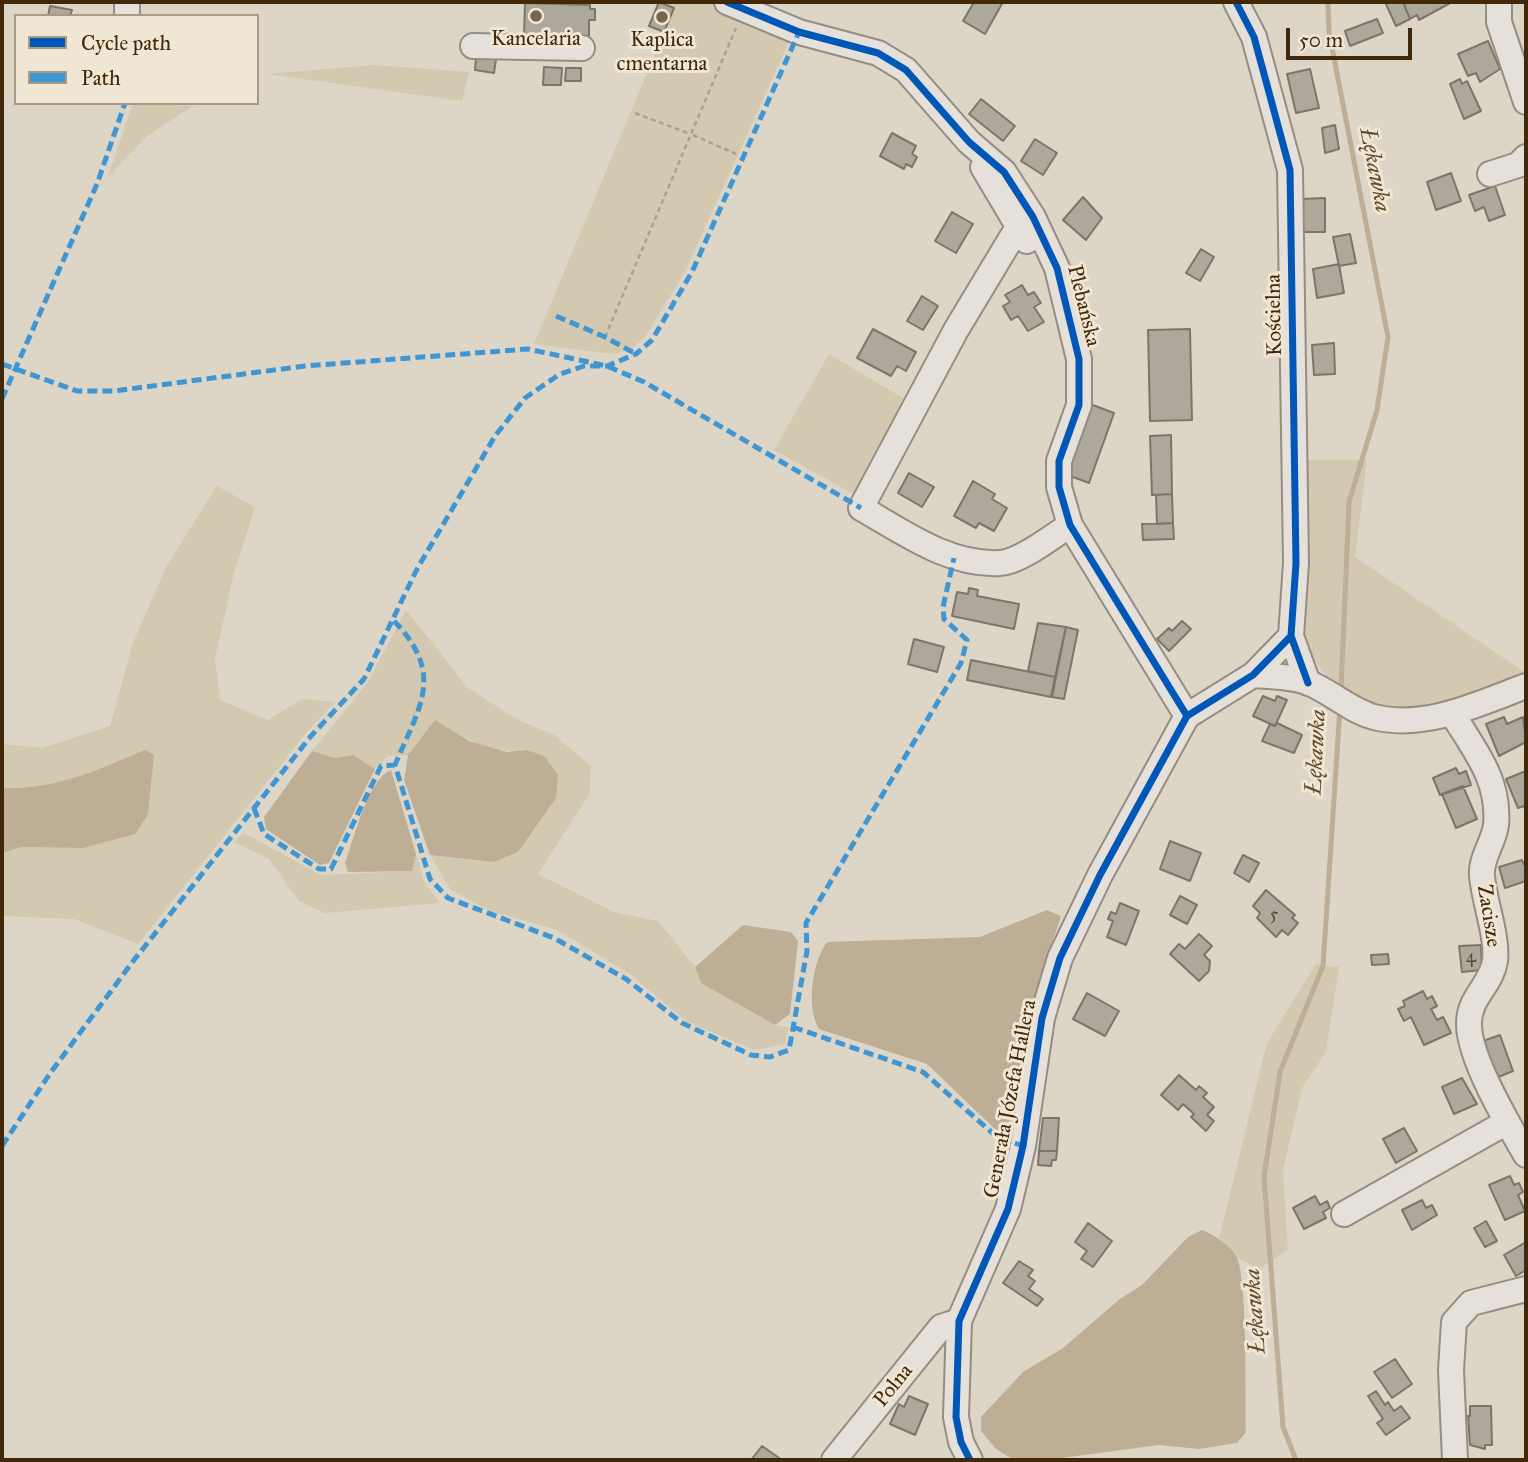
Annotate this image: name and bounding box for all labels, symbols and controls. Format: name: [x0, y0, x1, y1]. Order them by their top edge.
marker: Kancelaria: [528, 8, 544, 24]
marker: Kaplica cmentarna: [654, 9, 670, 25]
legend: [14, 14, 259, 105]
scale bar: [1290, 14, 1416, 58]
place label: Kancelaria: [491, 27, 581, 53]
text: 50 m: [1299, 27, 1343, 53]
place label: Kaplica cmentarna: [617, 28, 707, 78]
text: Cycle path: [81, 30, 171, 56]
text: Path: [81, 65, 121, 91]
water label: Łękawka: [1352, 126, 1396, 214]
street label: Plebańska: [1061, 263, 1105, 349]
street label: Kościelna: [1262, 274, 1288, 356]
water label: Łękawka: [1301, 709, 1333, 795]
street label: Zacisze: [1471, 883, 1505, 949]
house number: 5: [1270, 905, 1278, 927]
house number: 4: [1466, 947, 1476, 969]
street label: Generała Józefa Hallera: [979, 998, 1043, 1200]
water label: Łękawka: [1239, 1267, 1273, 1355]
street label: Polna: [869, 1359, 919, 1413]

